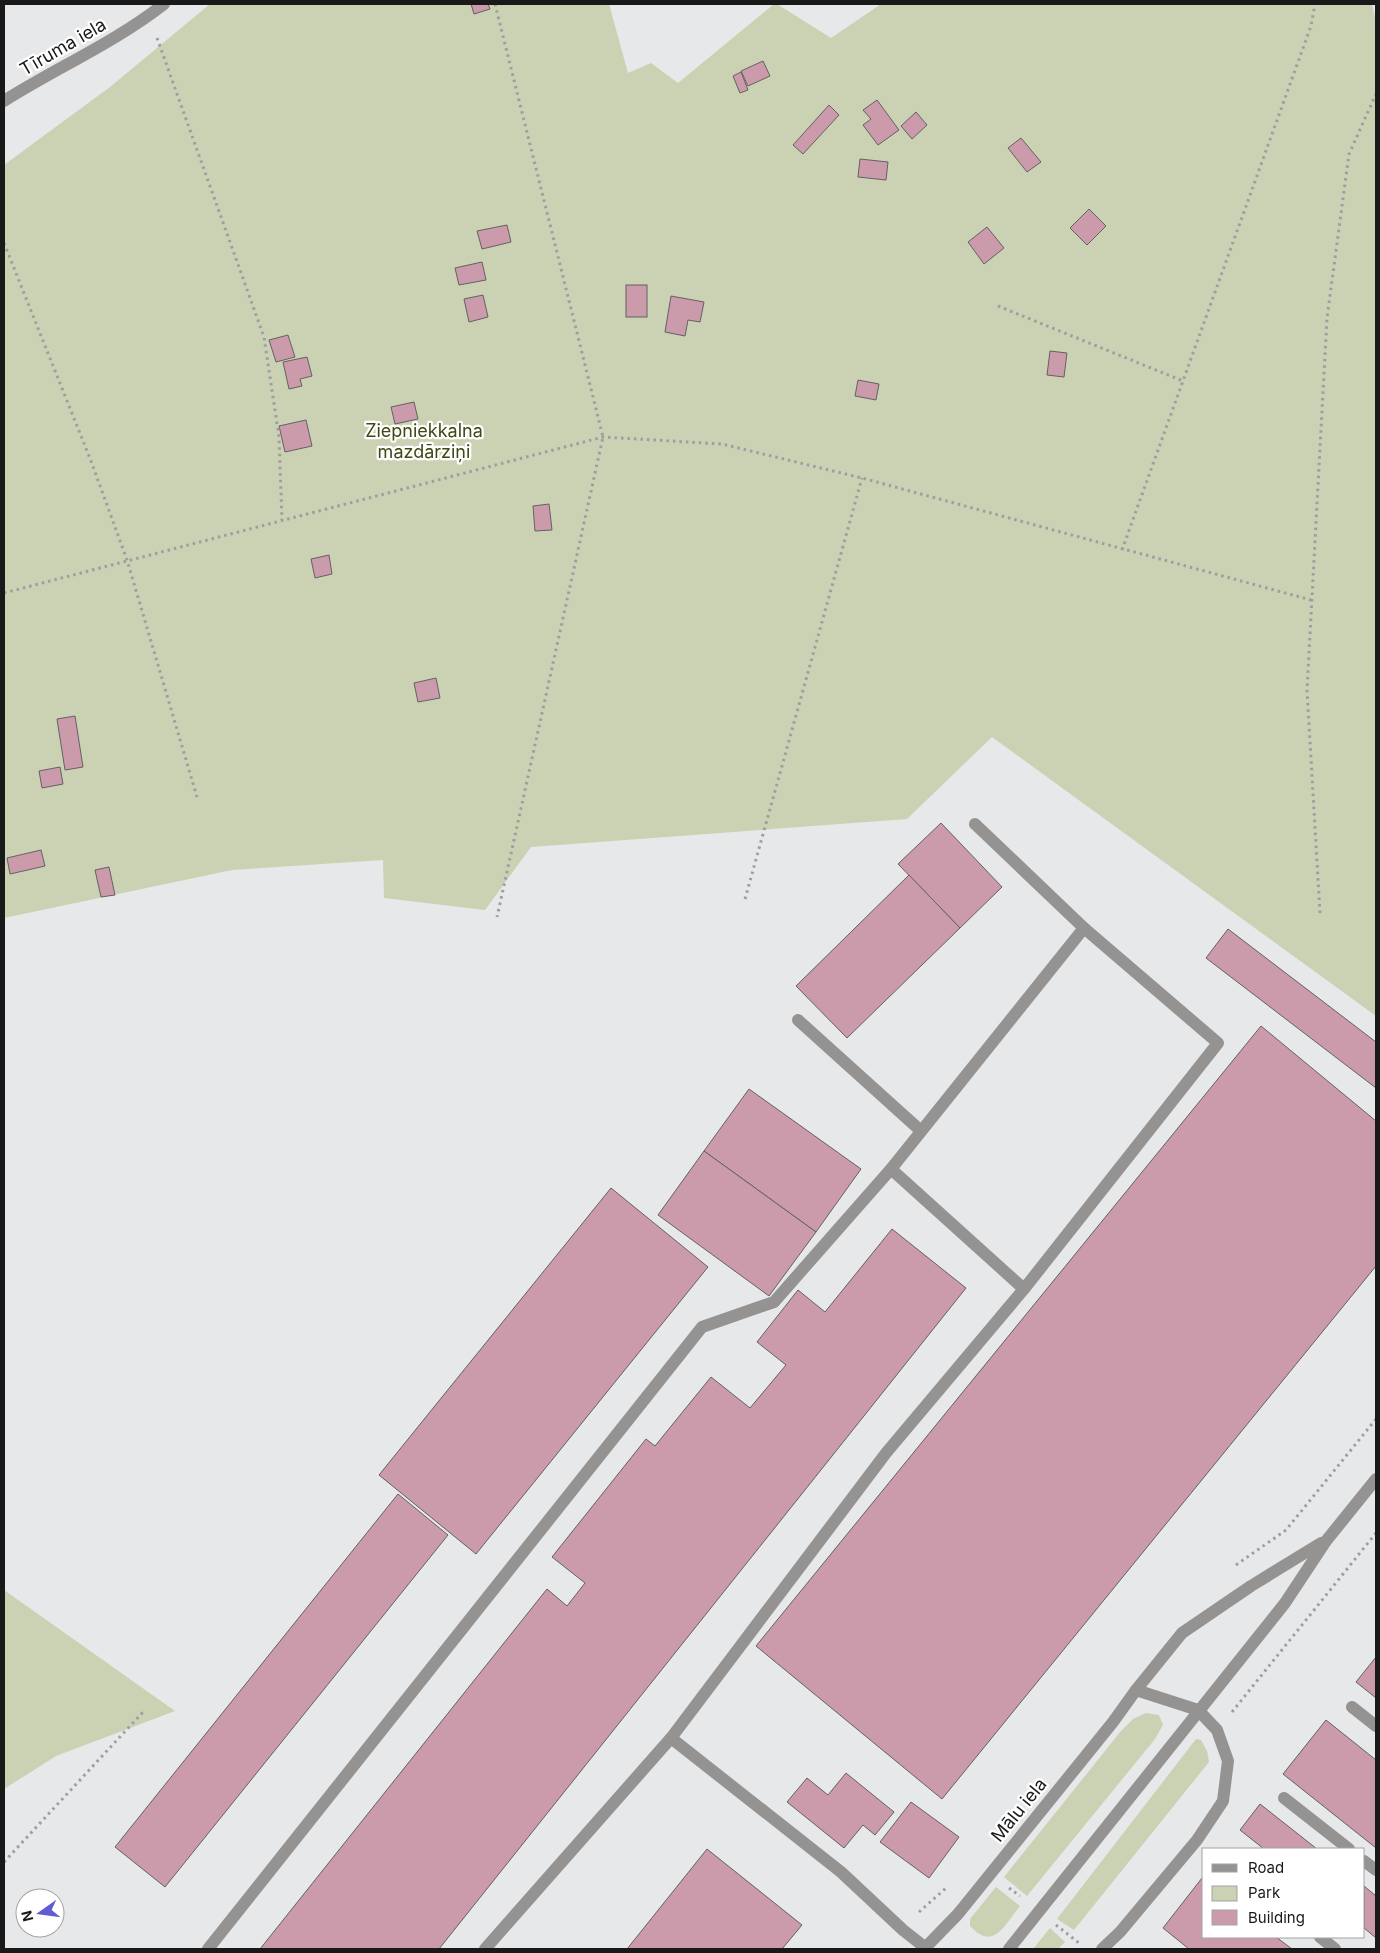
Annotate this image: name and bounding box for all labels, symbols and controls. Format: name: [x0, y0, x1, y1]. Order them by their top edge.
street label: Tīruma iela: [16, 13, 110, 80]
park label: Ziepniekkalna mazdārziņi: [365, 420, 483, 463]
street label: Mālu iela: [987, 1774, 1051, 1846]
legend: [1202, 1848, 1365, 1938]
text: Road: [1248, 1858, 1284, 1877]
text: Park: [1248, 1883, 1281, 1902]
north arrow: [15, 1888, 65, 1938]
text: Building: [1248, 1908, 1305, 1927]
text: N: [17, 1909, 36, 1923]

